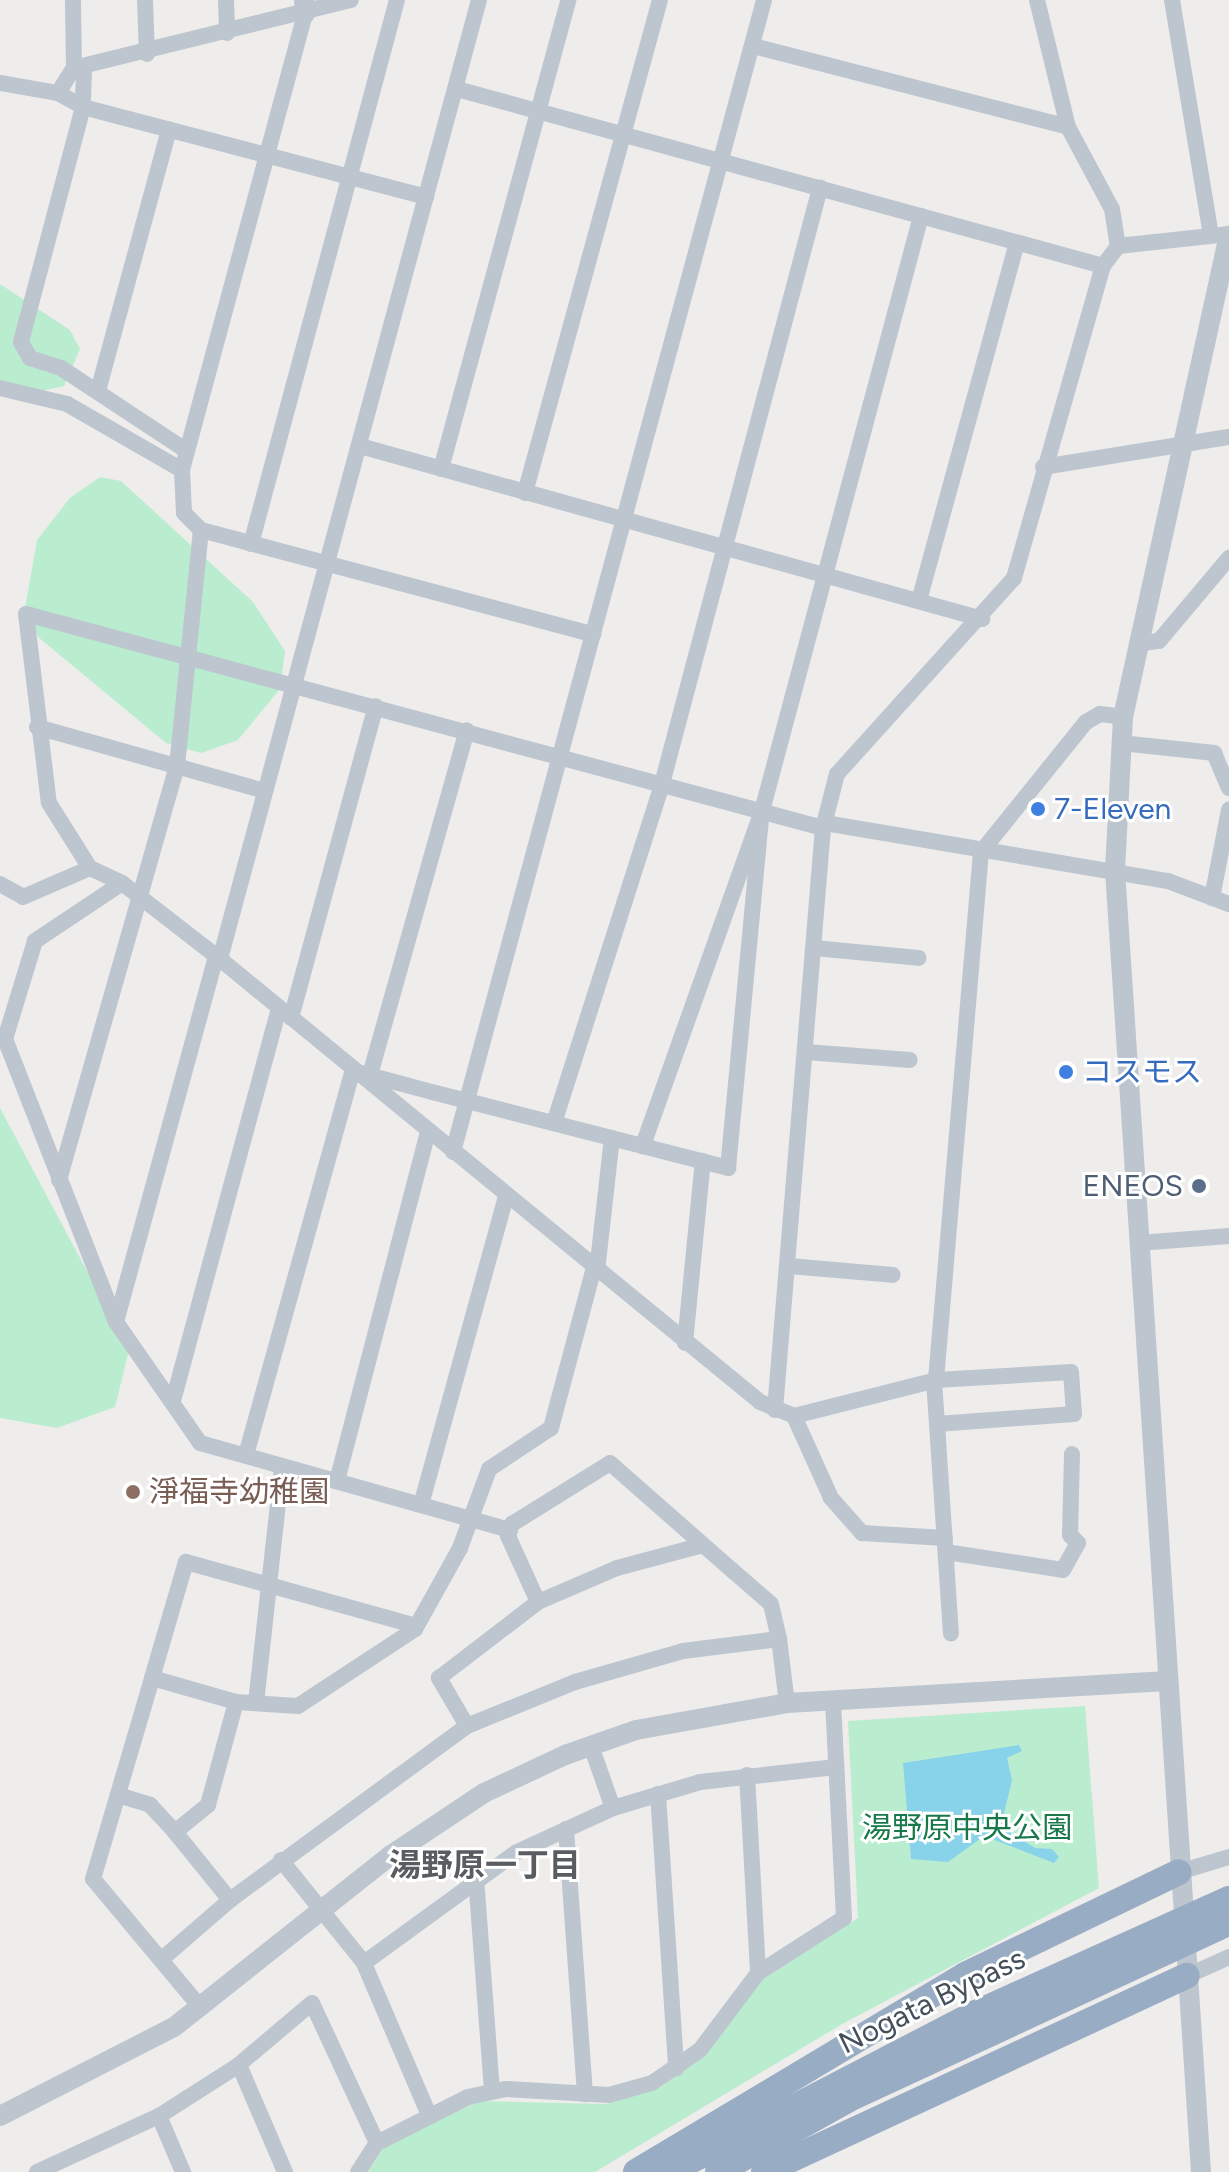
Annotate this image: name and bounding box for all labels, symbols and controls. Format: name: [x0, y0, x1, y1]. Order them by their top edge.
place label: 7-Eleven: [1054, 791, 1171, 827]
marker: 7-Eleven: [1029, 800, 1047, 818]
place label: コスモス: [1082, 1054, 1202, 1090]
marker: コスモス: [1057, 1063, 1075, 1081]
place label: ENEOS: [1083, 1168, 1183, 1204]
marker: ENEOS: [1190, 1177, 1208, 1195]
place label: 淨福寺幼稚園: [149, 1474, 329, 1510]
marker: 淨福寺幼稚園: [124, 1483, 142, 1501]
park label: 湯野原中央公園: [862, 1810, 1072, 1846]
district label: 湯野原一丁目: [389, 1846, 581, 1884]
street label: Nogata Bypass: [833, 1940, 1031, 2062]

